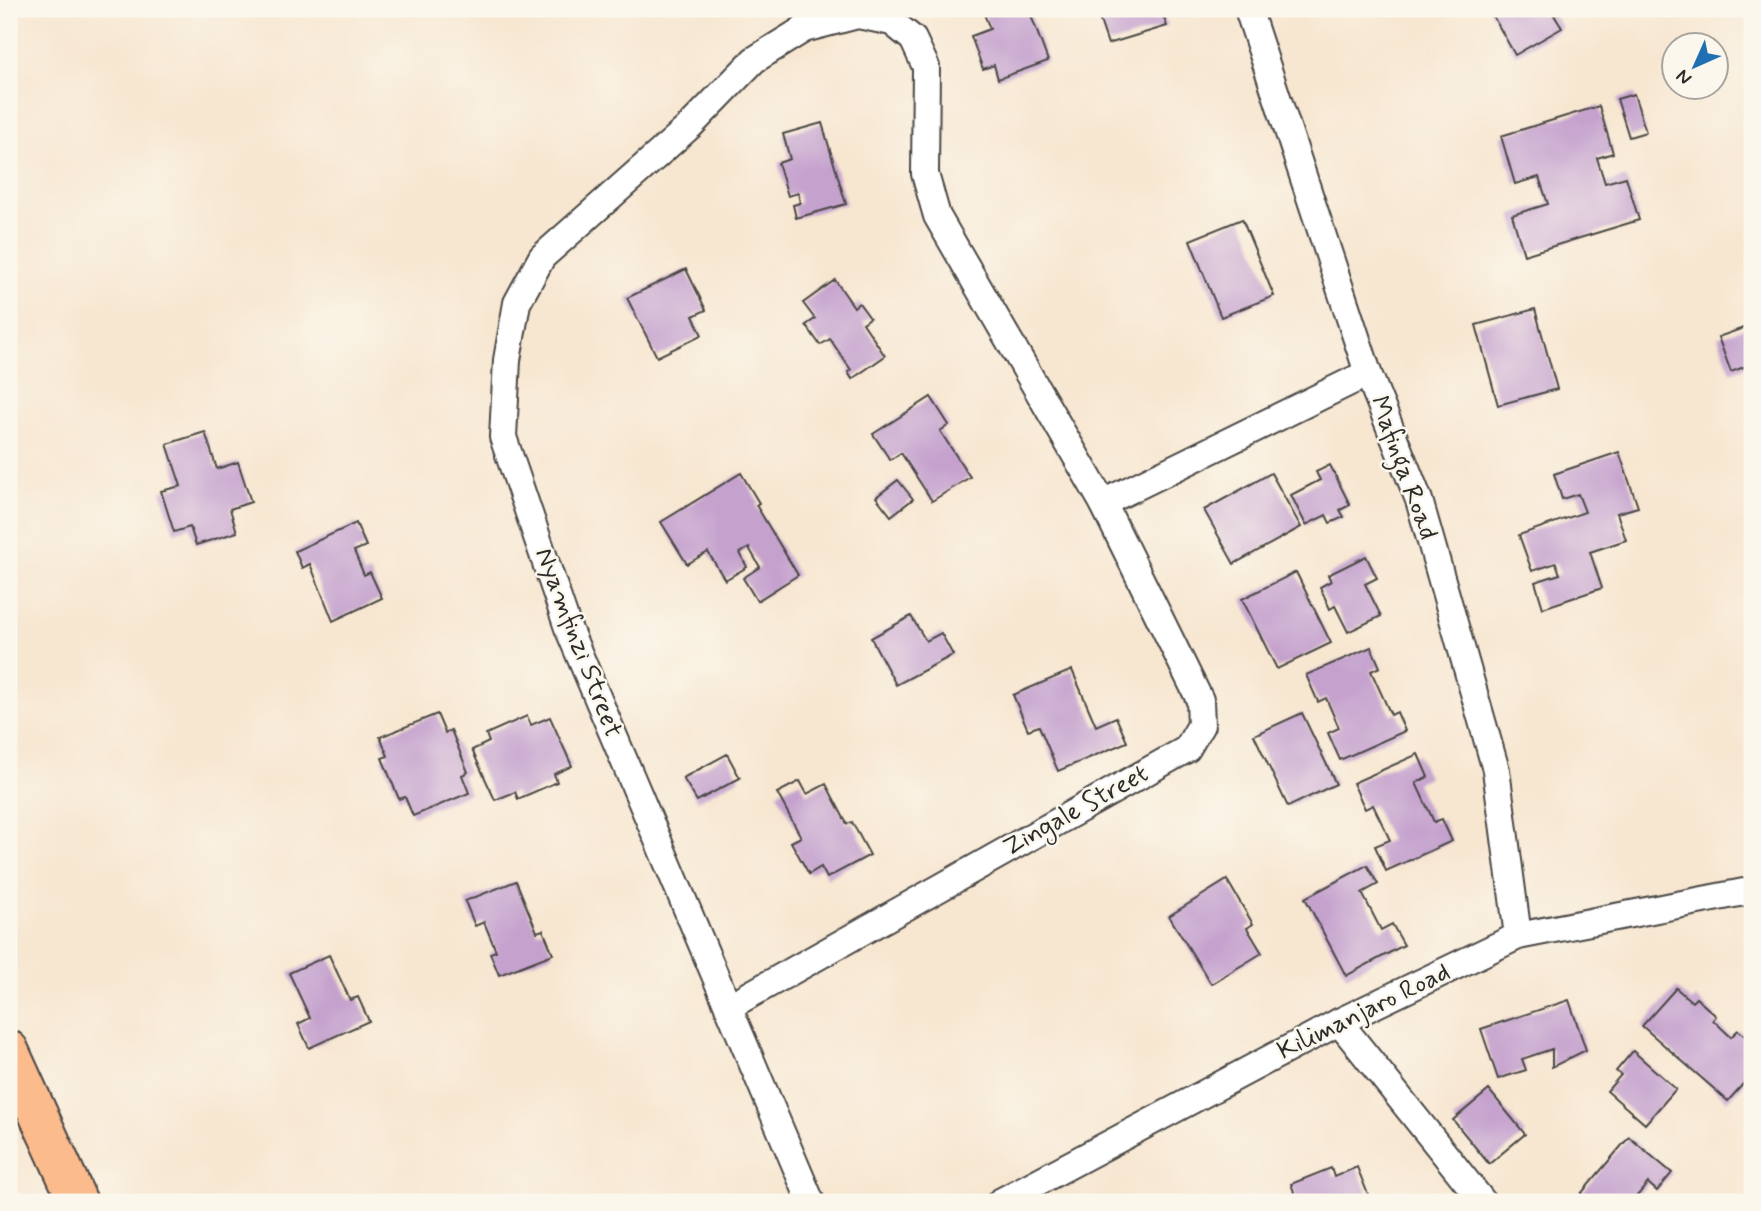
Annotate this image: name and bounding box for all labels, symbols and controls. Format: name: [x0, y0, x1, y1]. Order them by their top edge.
north arrow: [1660, 32, 1730, 102]
text: N: [1671, 64, 1697, 90]
street label: Mafinga Road: [1358, 391, 1445, 546]
street label: Nyamfinzi Street: [526, 543, 630, 743]
street label: Zingale Street: [997, 757, 1156, 867]
street label: Kilimanjaro Road: [1272, 956, 1456, 1068]

